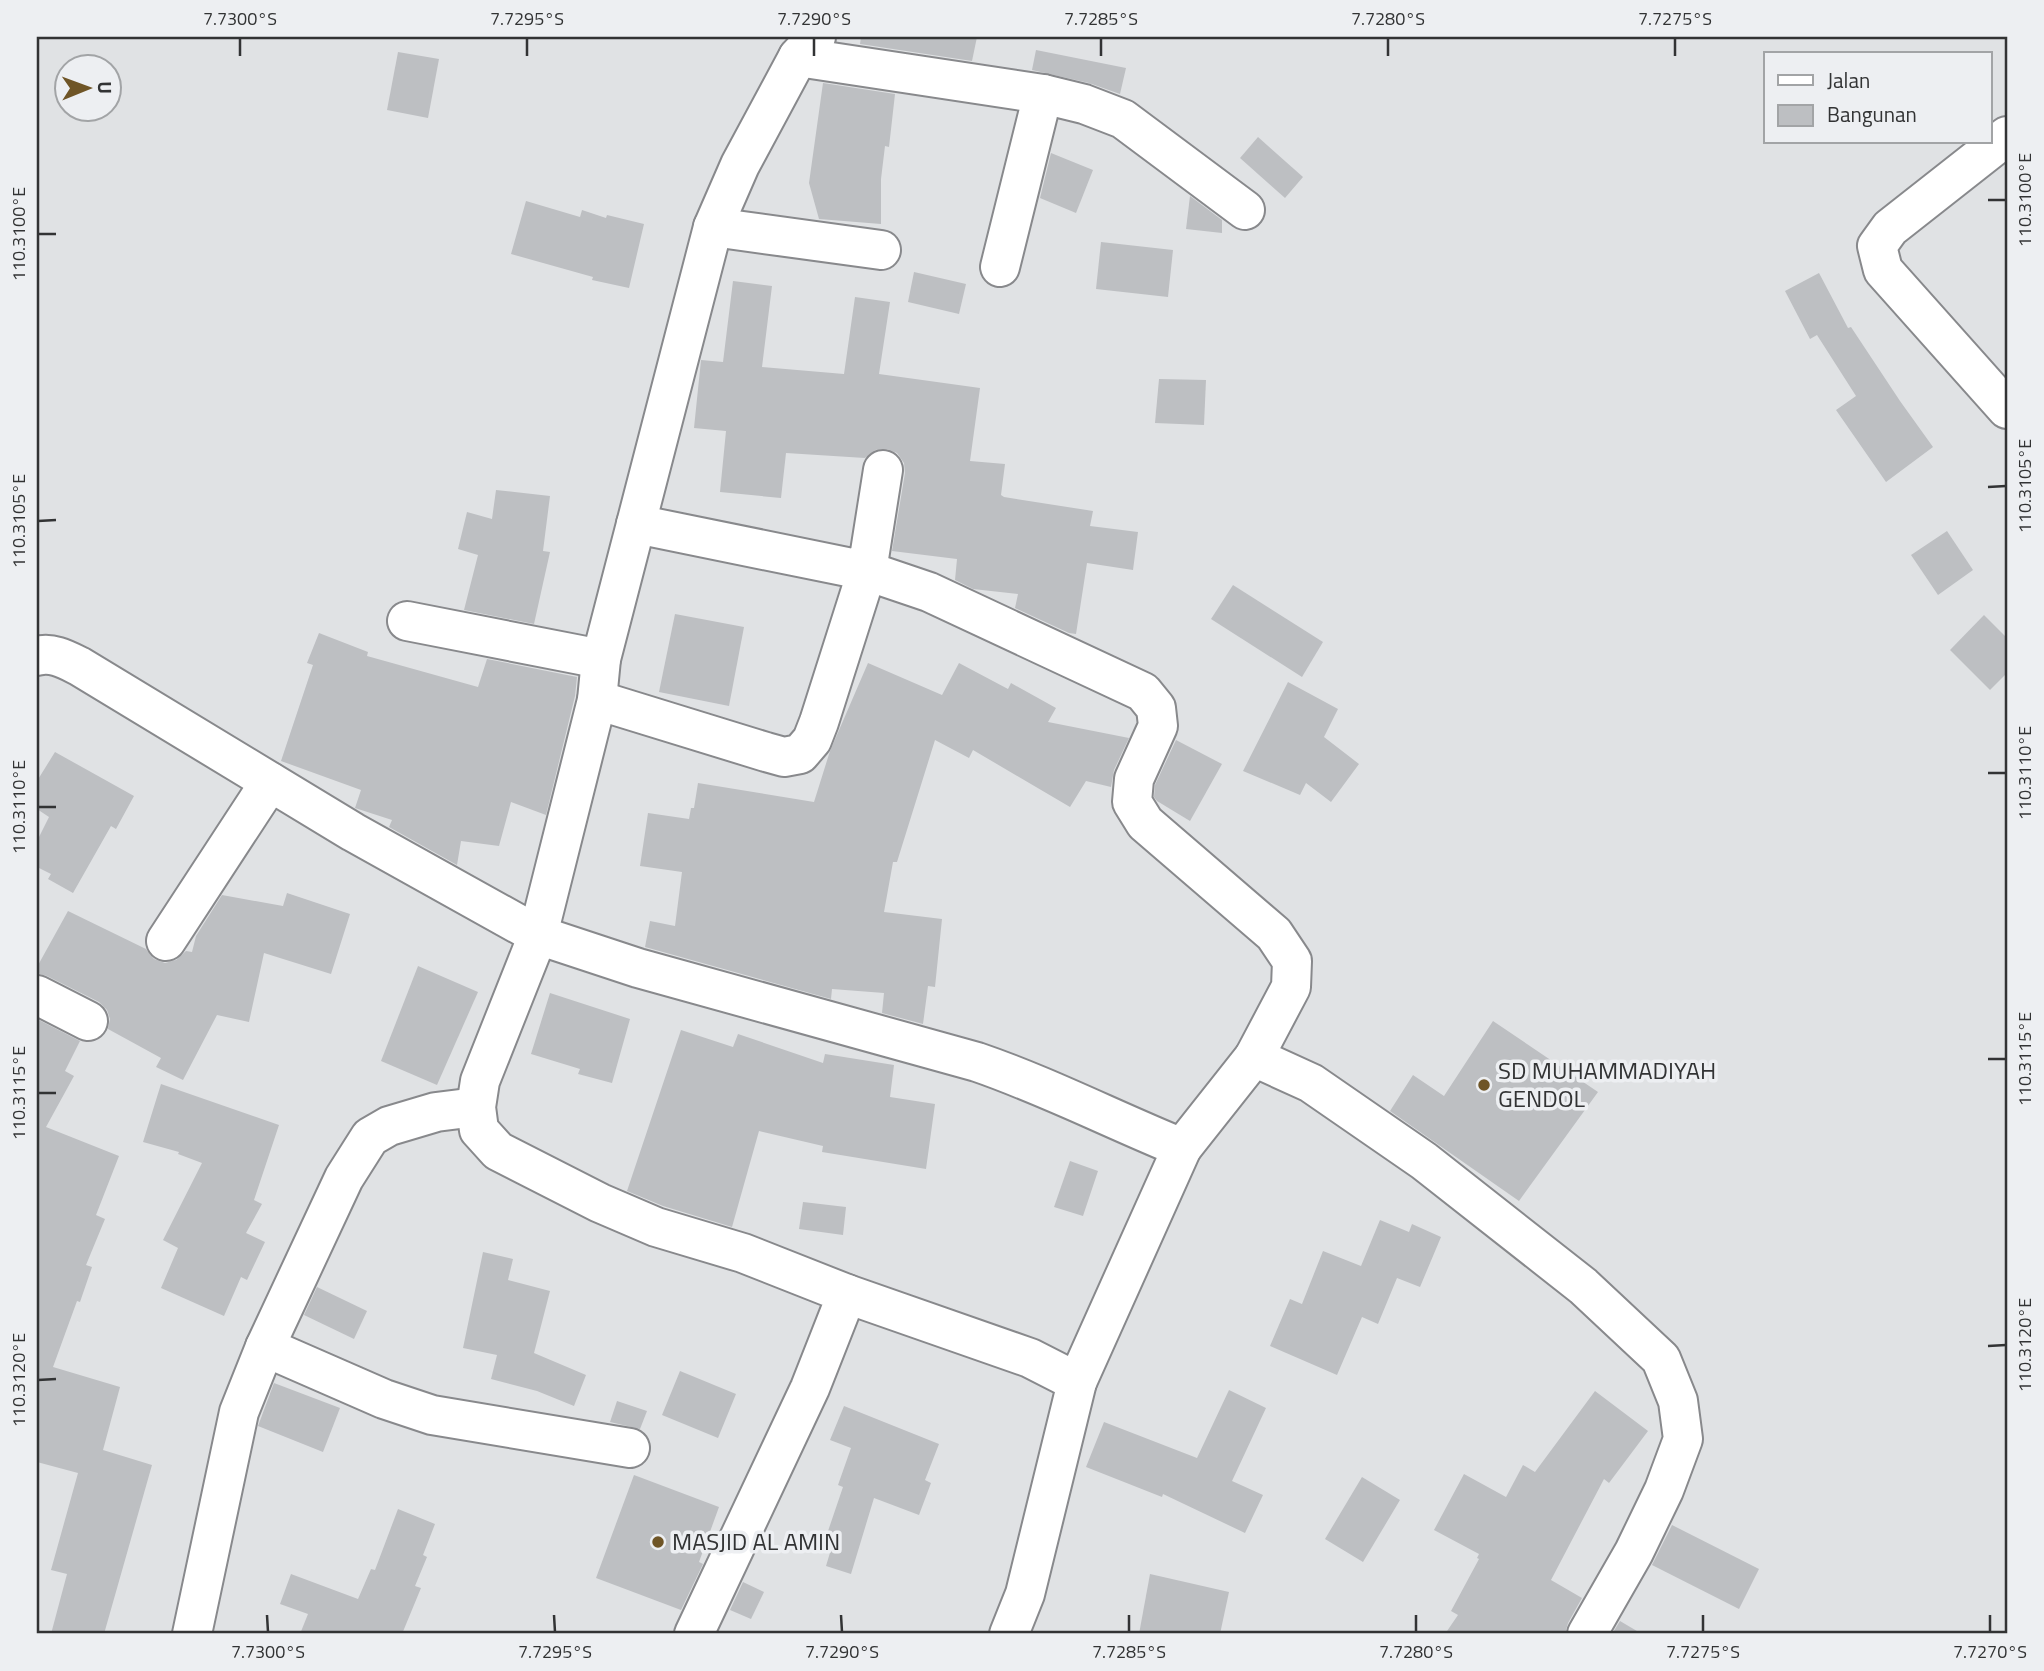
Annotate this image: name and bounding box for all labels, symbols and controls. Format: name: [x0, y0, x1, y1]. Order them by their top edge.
text: 7.7300°S: [203, 5, 277, 32]
text: 7.7295°S: [490, 5, 564, 32]
text: 7.7290°S: [777, 5, 851, 32]
text: 7.7285°S: [1064, 5, 1138, 32]
text: 7.7280°S: [1351, 5, 1425, 32]
text: 7.7275°S: [1638, 5, 1712, 32]
north arrow: [52, 52, 122, 122]
legend: [1764, 52, 1992, 144]
text: Jalan: [1827, 64, 1870, 96]
text: U: [91, 81, 120, 94]
text: Bangunan: [1827, 98, 1917, 130]
text: 110.3100°E: [2011, 153, 2038, 247]
text: 110.3100°E: [5, 187, 32, 281]
text: 110.3105°E: [2011, 439, 2038, 533]
text: 110.3105°E: [5, 474, 32, 568]
text: 110.3110°E: [2011, 726, 2038, 820]
text: 110.3110°E: [5, 760, 32, 854]
text: 110.3115°E: [2011, 1012, 2038, 1106]
text: 110.3115°E: [5, 1046, 32, 1140]
place label: SD MUHAMMADIYAH GENDOL: [1498, 1052, 1716, 1116]
marker: SD MUHAMMADIYAH GENDOL: [1476, 1077, 1492, 1093]
text: 110.3120°E: [2011, 1298, 2038, 1392]
text: 110.3120°E: [5, 1333, 32, 1427]
place label: MASJID AL AMIN: [672, 1523, 840, 1559]
marker: MASJID AL AMIN: [650, 1534, 666, 1550]
text: 7.7300°S: [231, 1638, 305, 1665]
text: 7.7295°S: [518, 1638, 592, 1665]
text: 7.7290°S: [805, 1638, 879, 1665]
text: 7.7285°S: [1092, 1638, 1166, 1665]
text: 7.7280°S: [1379, 1638, 1453, 1665]
text: 7.7275°S: [1666, 1638, 1740, 1665]
text: 7.7270°S: [1953, 1638, 2027, 1665]

